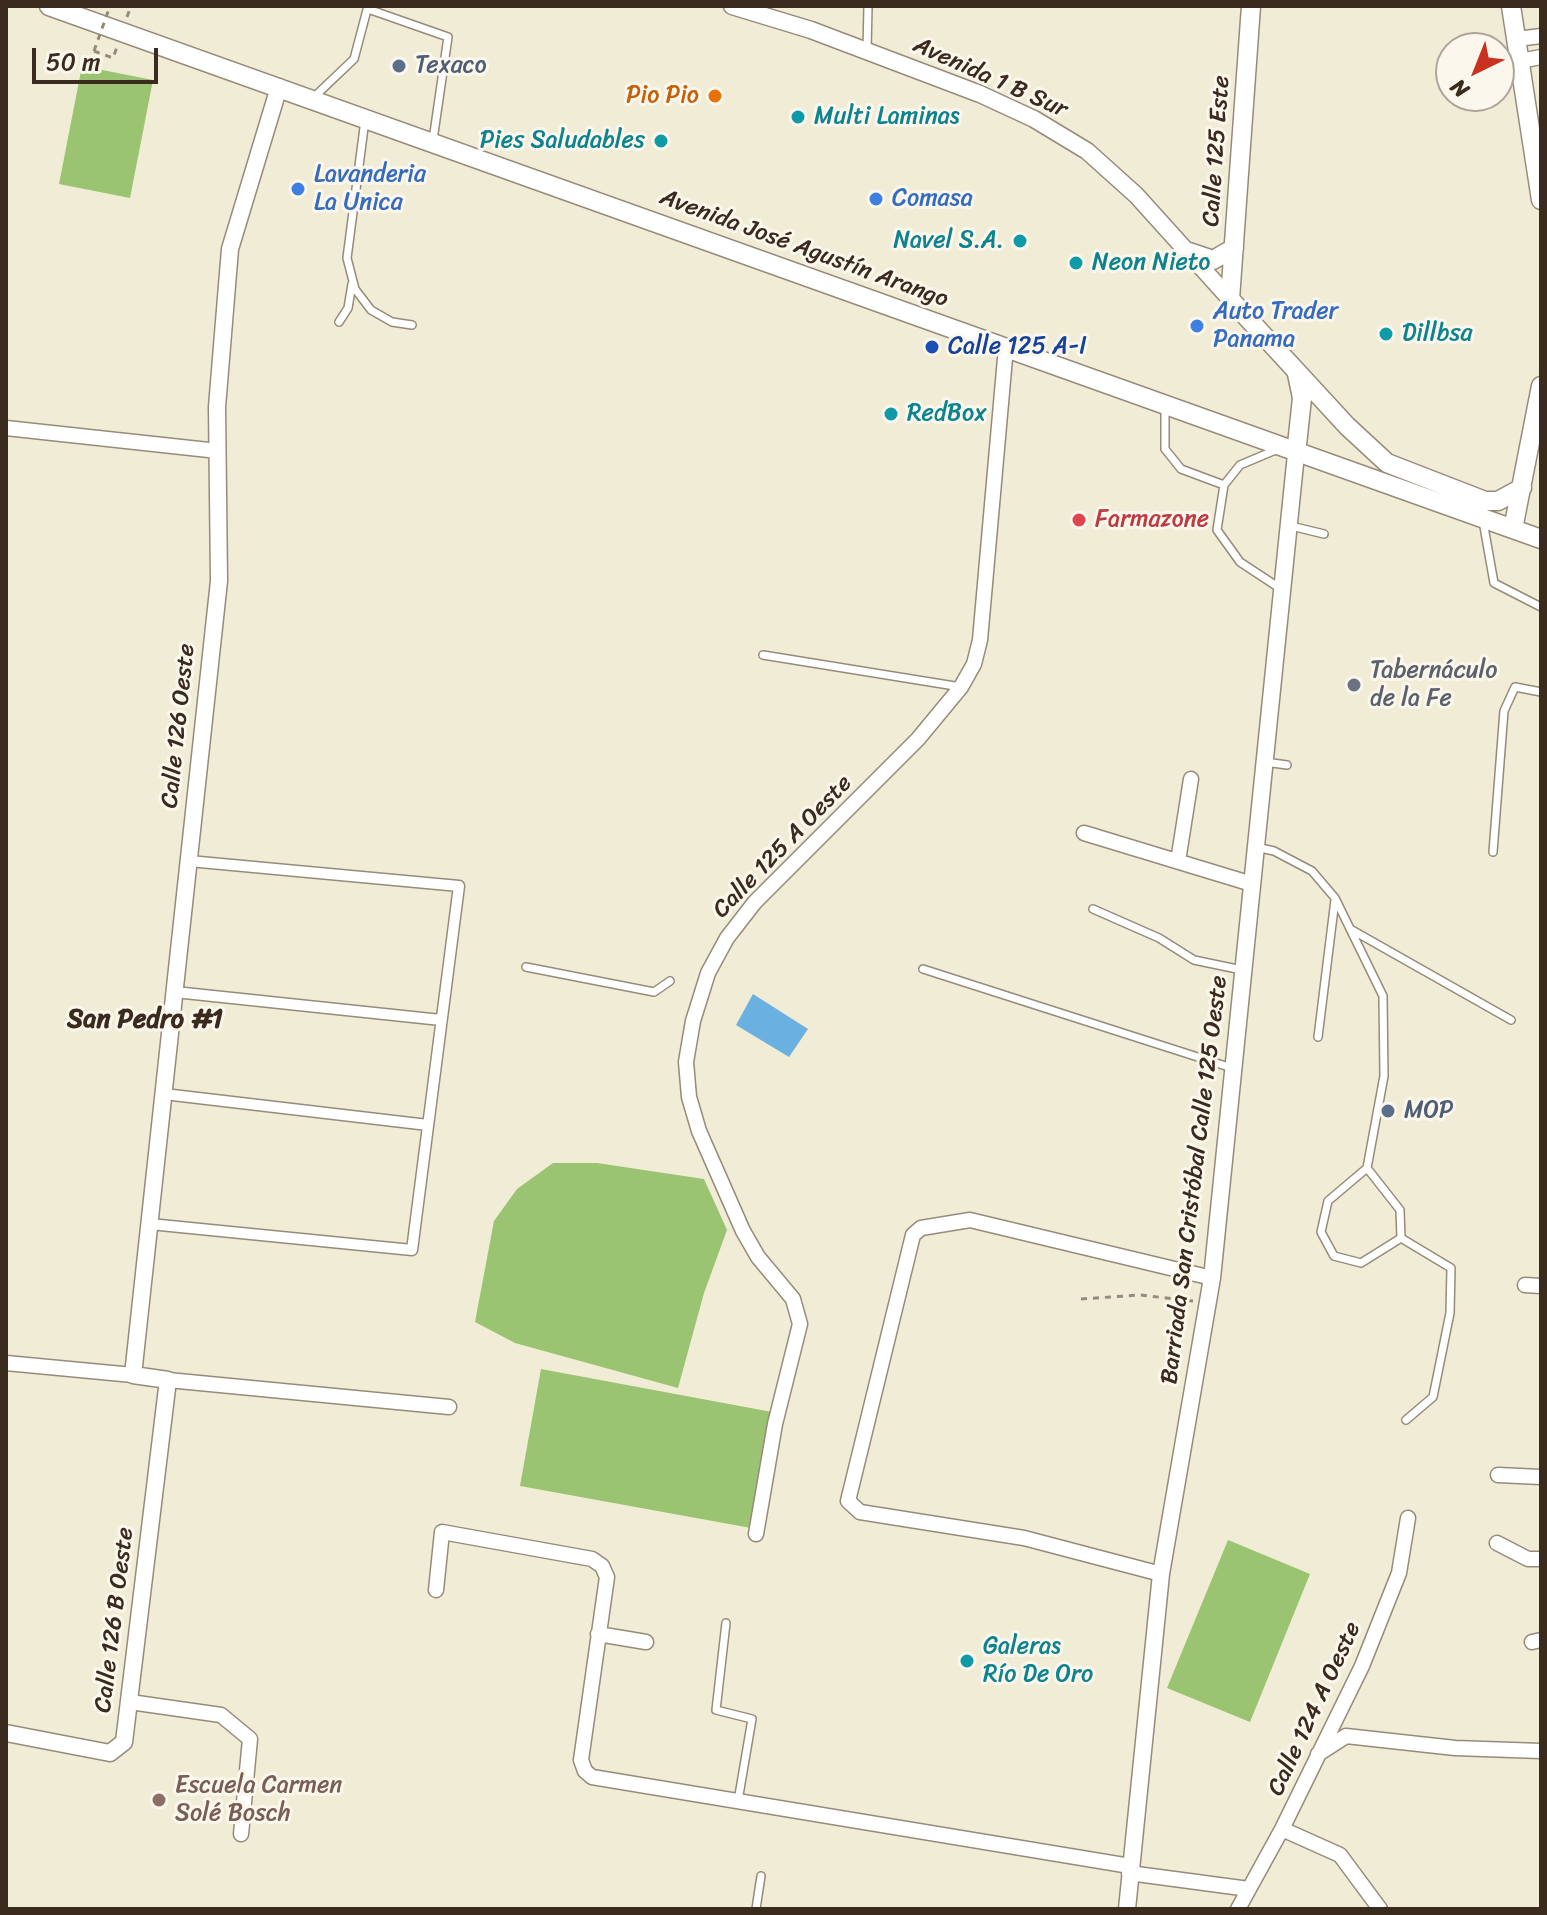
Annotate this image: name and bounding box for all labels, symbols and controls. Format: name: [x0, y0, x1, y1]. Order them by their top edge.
street label: Avenida 1 B Sur: [909, 31, 1071, 125]
scale bar: [36, 32, 162, 82]
north arrow: [1435, 32, 1515, 112]
text: 50 m: [46, 41, 101, 83]
place label: Texaco: [415, 52, 487, 80]
marker: Texaco: [390, 57, 408, 75]
text: N: [1441, 69, 1479, 108]
street label: Calle 125 Este: [1197, 74, 1237, 228]
place label: Pio Pio: [626, 82, 699, 110]
marker: Pio Pio: [706, 87, 724, 105]
place label: Multi Laminas: [814, 103, 960, 131]
marker: Multi Laminas: [789, 108, 807, 126]
place label: Pies Saludables: [480, 127, 645, 155]
marker: Pies Saludables: [652, 132, 670, 150]
place label: Lavanderia La Unica: [314, 161, 426, 217]
marker: Lavanderia La Unica: [289, 180, 307, 198]
street label: Avenida José Agustín Arango: [656, 183, 952, 315]
place label: Comasa: [892, 185, 973, 213]
marker: Comasa: [867, 190, 885, 208]
place label: Navel S.A.: [893, 227, 1004, 255]
marker: Navel S.A.: [1011, 232, 1029, 250]
place label: Neon Nieto: [1092, 249, 1210, 277]
marker: Neon Nieto: [1067, 254, 1085, 272]
place label: Auto Trader Panama: [1213, 298, 1338, 354]
marker: Auto Trader Panama: [1188, 317, 1206, 335]
place label: Dillbsa: [1402, 320, 1473, 348]
marker: Dillbsa: [1377, 325, 1395, 343]
place label: Calle 125 A-I: [948, 333, 1087, 361]
marker: Calle 125 A-I: [923, 338, 941, 356]
place label: RedBox: [907, 400, 986, 428]
marker: RedBox: [882, 405, 900, 423]
place label: Farmazone: [1095, 506, 1209, 534]
marker: Farmazone: [1070, 511, 1088, 529]
street label: Calle 126 Oeste: [156, 642, 202, 810]
place label: Tabernáculo de la Fe: [1370, 657, 1498, 713]
marker: Tabernáculo de la Fe: [1345, 676, 1363, 694]
street label: Calle 125 A Oeste: [707, 769, 859, 925]
street label: Barriada San Cristóbal Calle 125 Oeste: [1156, 974, 1234, 1386]
district label: San Pedro #1: [67, 1004, 223, 1036]
place label: MOP: [1404, 1097, 1453, 1125]
marker: MOP: [1379, 1102, 1397, 1120]
street label: Calle 126 B Oeste: [89, 1526, 141, 1714]
street label: Calle 124 A Oeste: [1262, 1618, 1368, 1800]
place label: Galeras Río De Oro: [983, 1633, 1093, 1689]
marker: Galeras Río De Oro: [958, 1652, 976, 1670]
place label: Escuela Carmen Solé Bosch: [175, 1772, 342, 1828]
marker: Escuela Carmen Solé Bosch: [150, 1791, 168, 1809]

